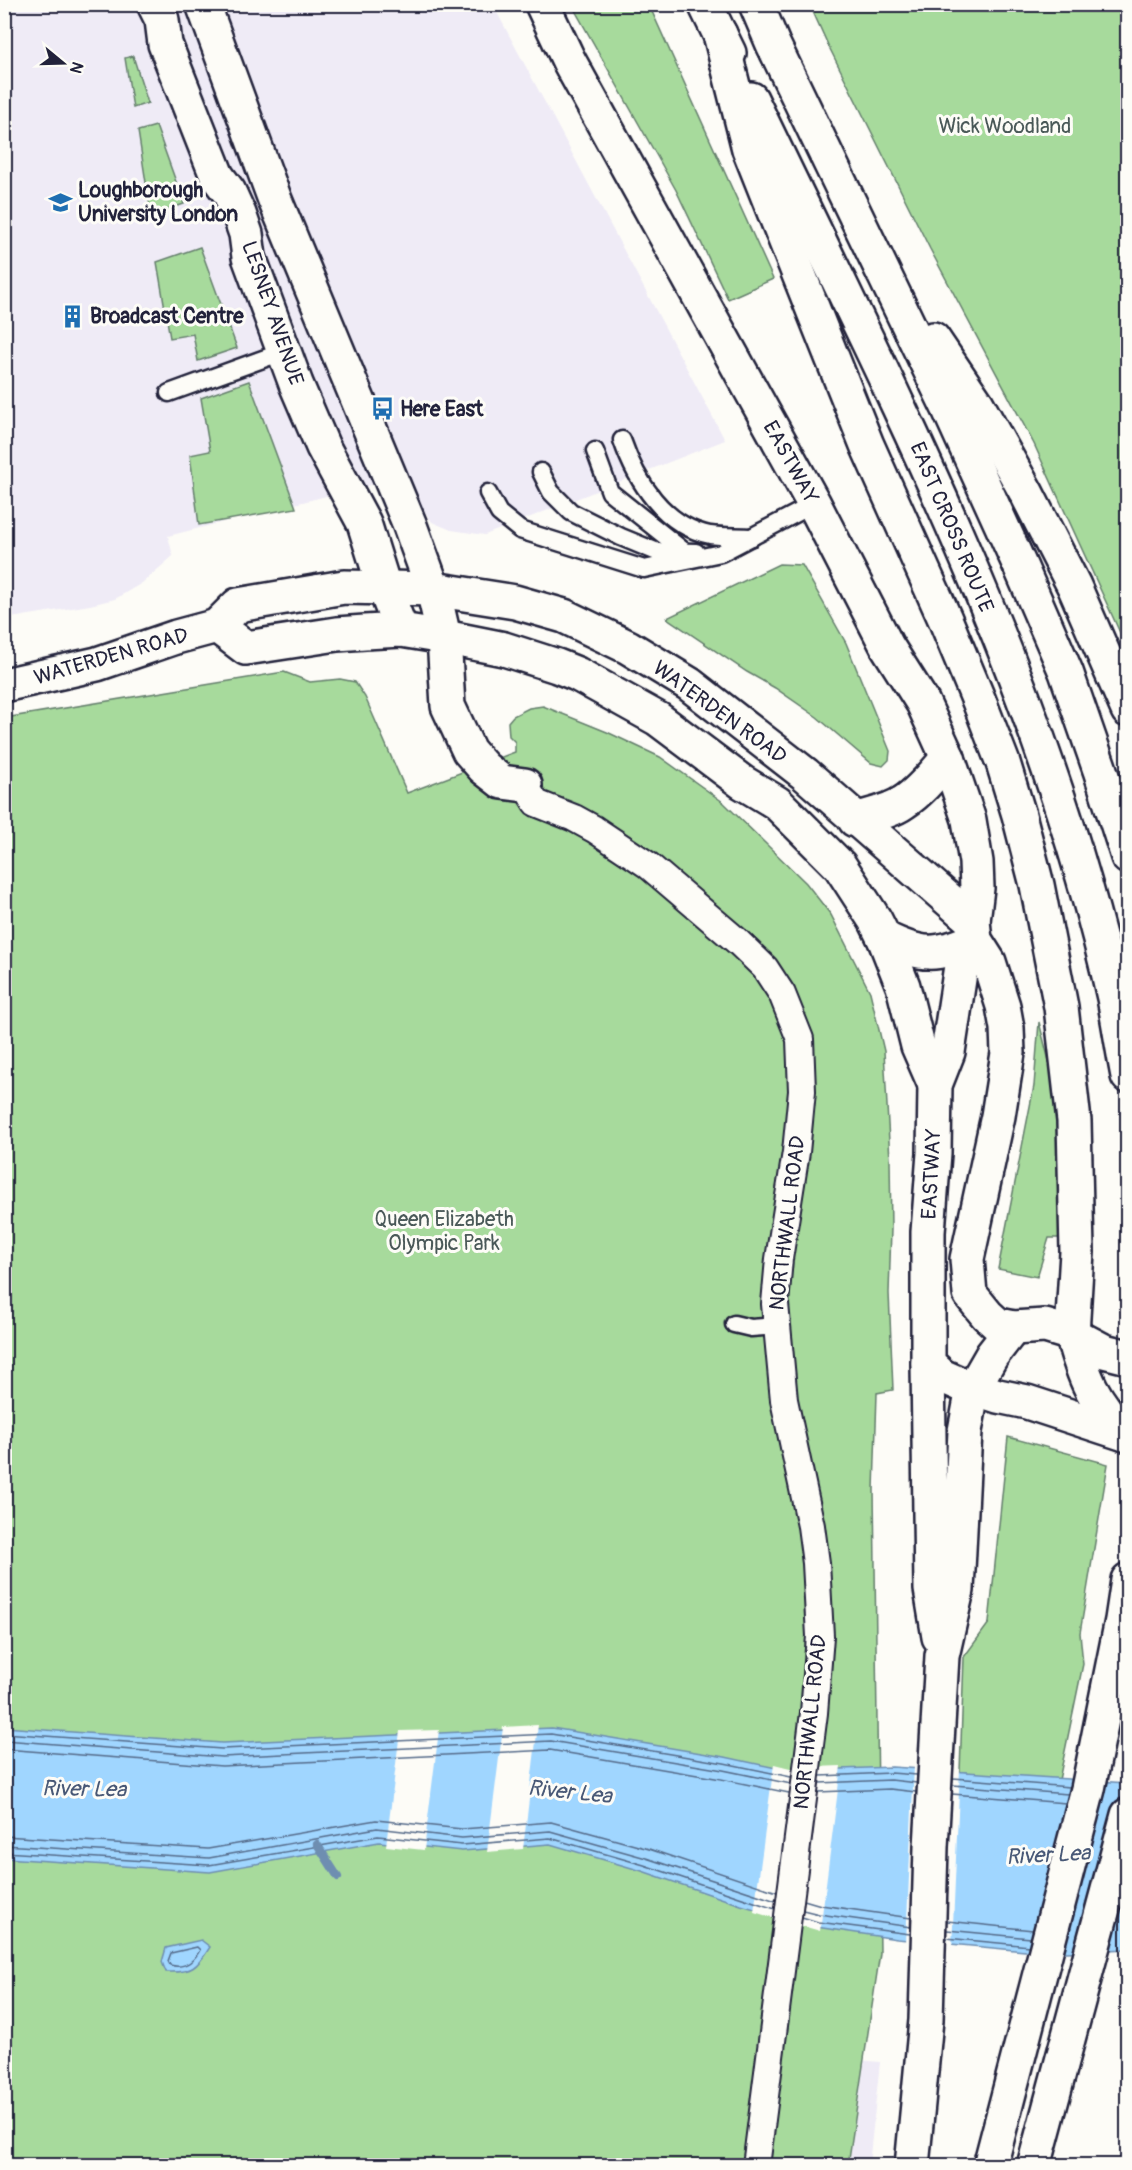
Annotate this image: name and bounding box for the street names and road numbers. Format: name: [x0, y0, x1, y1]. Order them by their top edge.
street label: LESNEY AVENUE: [235, 238, 310, 389]
street label: EASTWAY: [757, 416, 824, 509]
street label: EAST CROSS ROUTE: [903, 438, 1000, 617]
street label: WATERDEN ROAD: [31, 622, 191, 691]
street label: WATERDEN ROAD: [647, 655, 792, 770]
street label: EASTWAY: [916, 1128, 947, 1220]
street label: NORTHWALL ROAD: [763, 1134, 812, 1312]
street label: NORTHWALL ROAD: [788, 1633, 833, 1811]

